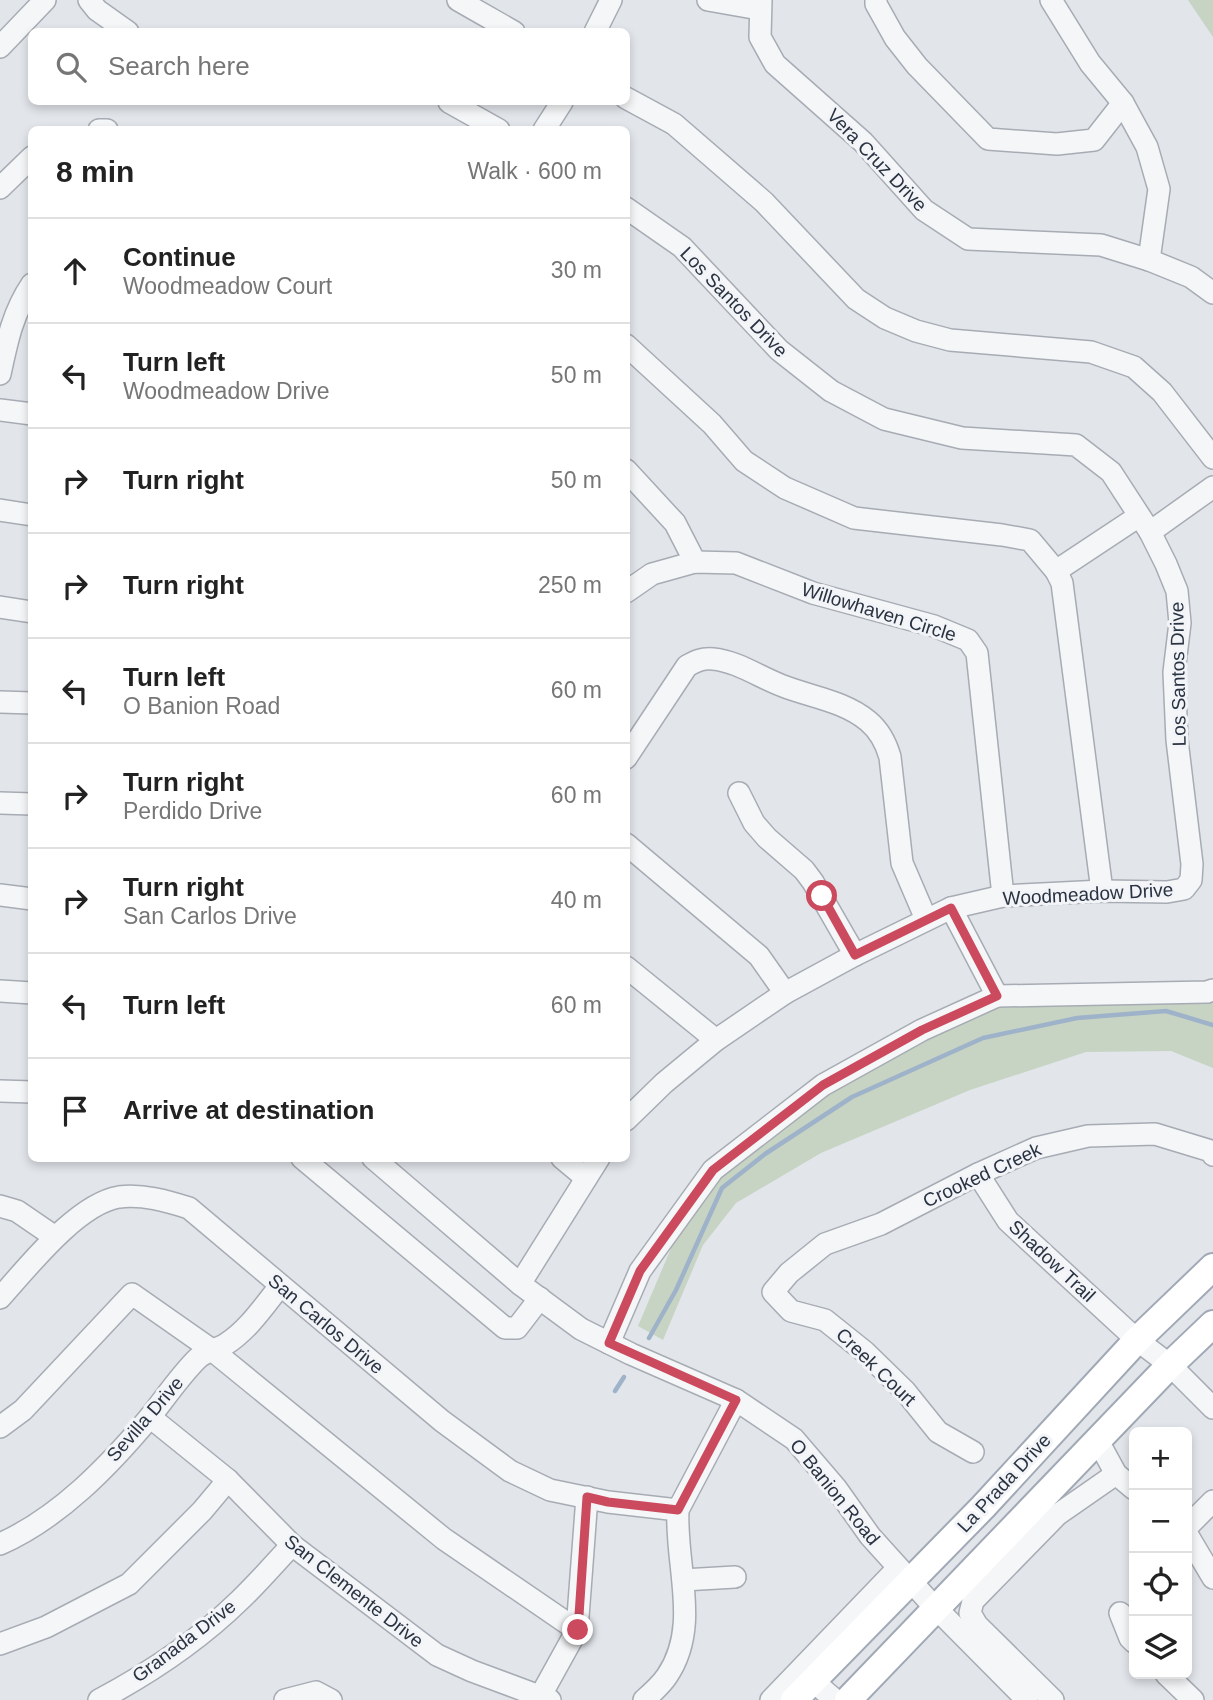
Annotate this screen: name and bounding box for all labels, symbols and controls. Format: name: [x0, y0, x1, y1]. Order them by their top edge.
search box: [28, 28, 630, 105]
icon: search: [52, 48, 90, 86]
text: Search here: [108, 51, 250, 81]
street label: Vera Cruz Drive: [823, 104, 931, 216]
text: 8 min: [56, 155, 134, 188]
text: Walk · 600 m: [467, 158, 602, 184]
text: Continue: [123, 242, 236, 272]
street label: Los Santos Drive: [676, 243, 792, 361]
icon: ahead: [56, 252, 94, 290]
text: 30 m: [551, 257, 602, 283]
text: Woodmeadow Court: [123, 273, 332, 299]
text: Turn left: [123, 347, 225, 377]
icon: left: [56, 357, 94, 395]
text: 50 m: [551, 362, 602, 388]
text: Woodmeadow Drive: [123, 378, 330, 404]
icon: right: [56, 462, 94, 500]
text: Turn right: [123, 465, 244, 495]
text: 50 m: [551, 467, 602, 493]
icon: right: [56, 567, 94, 605]
text: Turn right: [123, 570, 244, 600]
text: 250 m: [538, 572, 602, 598]
street label: Willowhaven Circle: [799, 578, 959, 646]
street label: Los Santos Drive: [1166, 601, 1190, 747]
text: Turn left: [123, 662, 225, 692]
icon: left: [56, 672, 94, 710]
text: 60 m: [551, 677, 602, 703]
text: O Banion Road: [123, 693, 280, 719]
text: Turn right: [123, 767, 244, 797]
icon: right: [56, 777, 94, 815]
text: 60 m: [551, 782, 602, 808]
text: Perdido Drive: [123, 798, 262, 824]
text: Turn right: [123, 872, 244, 902]
street label: Woodmeadow Drive: [1002, 879, 1174, 909]
route start: [806, 880, 837, 911]
icon: right: [56, 882, 94, 920]
text: 40 m: [551, 887, 602, 913]
text: San Carlos Drive: [123, 903, 297, 929]
icon: left: [56, 987, 94, 1025]
text: Turn left: [123, 990, 225, 1020]
text: 60 m: [551, 992, 602, 1018]
icon: arrive: [56, 1092, 94, 1130]
text: Arrive at destination: [123, 1095, 374, 1125]
street label: Crooked Creek: [920, 1138, 1045, 1212]
street label: Shadow Trail: [1005, 1216, 1099, 1306]
street label: San Carlos Drive: [264, 1270, 388, 1378]
street label: Creek Court: [832, 1324, 921, 1411]
street label: Sevilla Drive: [102, 1372, 188, 1466]
map controls: [1129, 1427, 1192, 1679]
button: +: [1129, 1427, 1192, 1490]
street label: La Prada Drive: [953, 1429, 1055, 1537]
street label: O Banion Road: [786, 1435, 884, 1549]
button: −: [1129, 1490, 1192, 1553]
street label: San Clemente Drive: [281, 1530, 427, 1652]
button: locate: [1129, 1553, 1192, 1616]
street label: Granada Drive: [128, 1595, 240, 1687]
route end: [562, 1614, 593, 1645]
button: layers: [1129, 1616, 1192, 1679]

